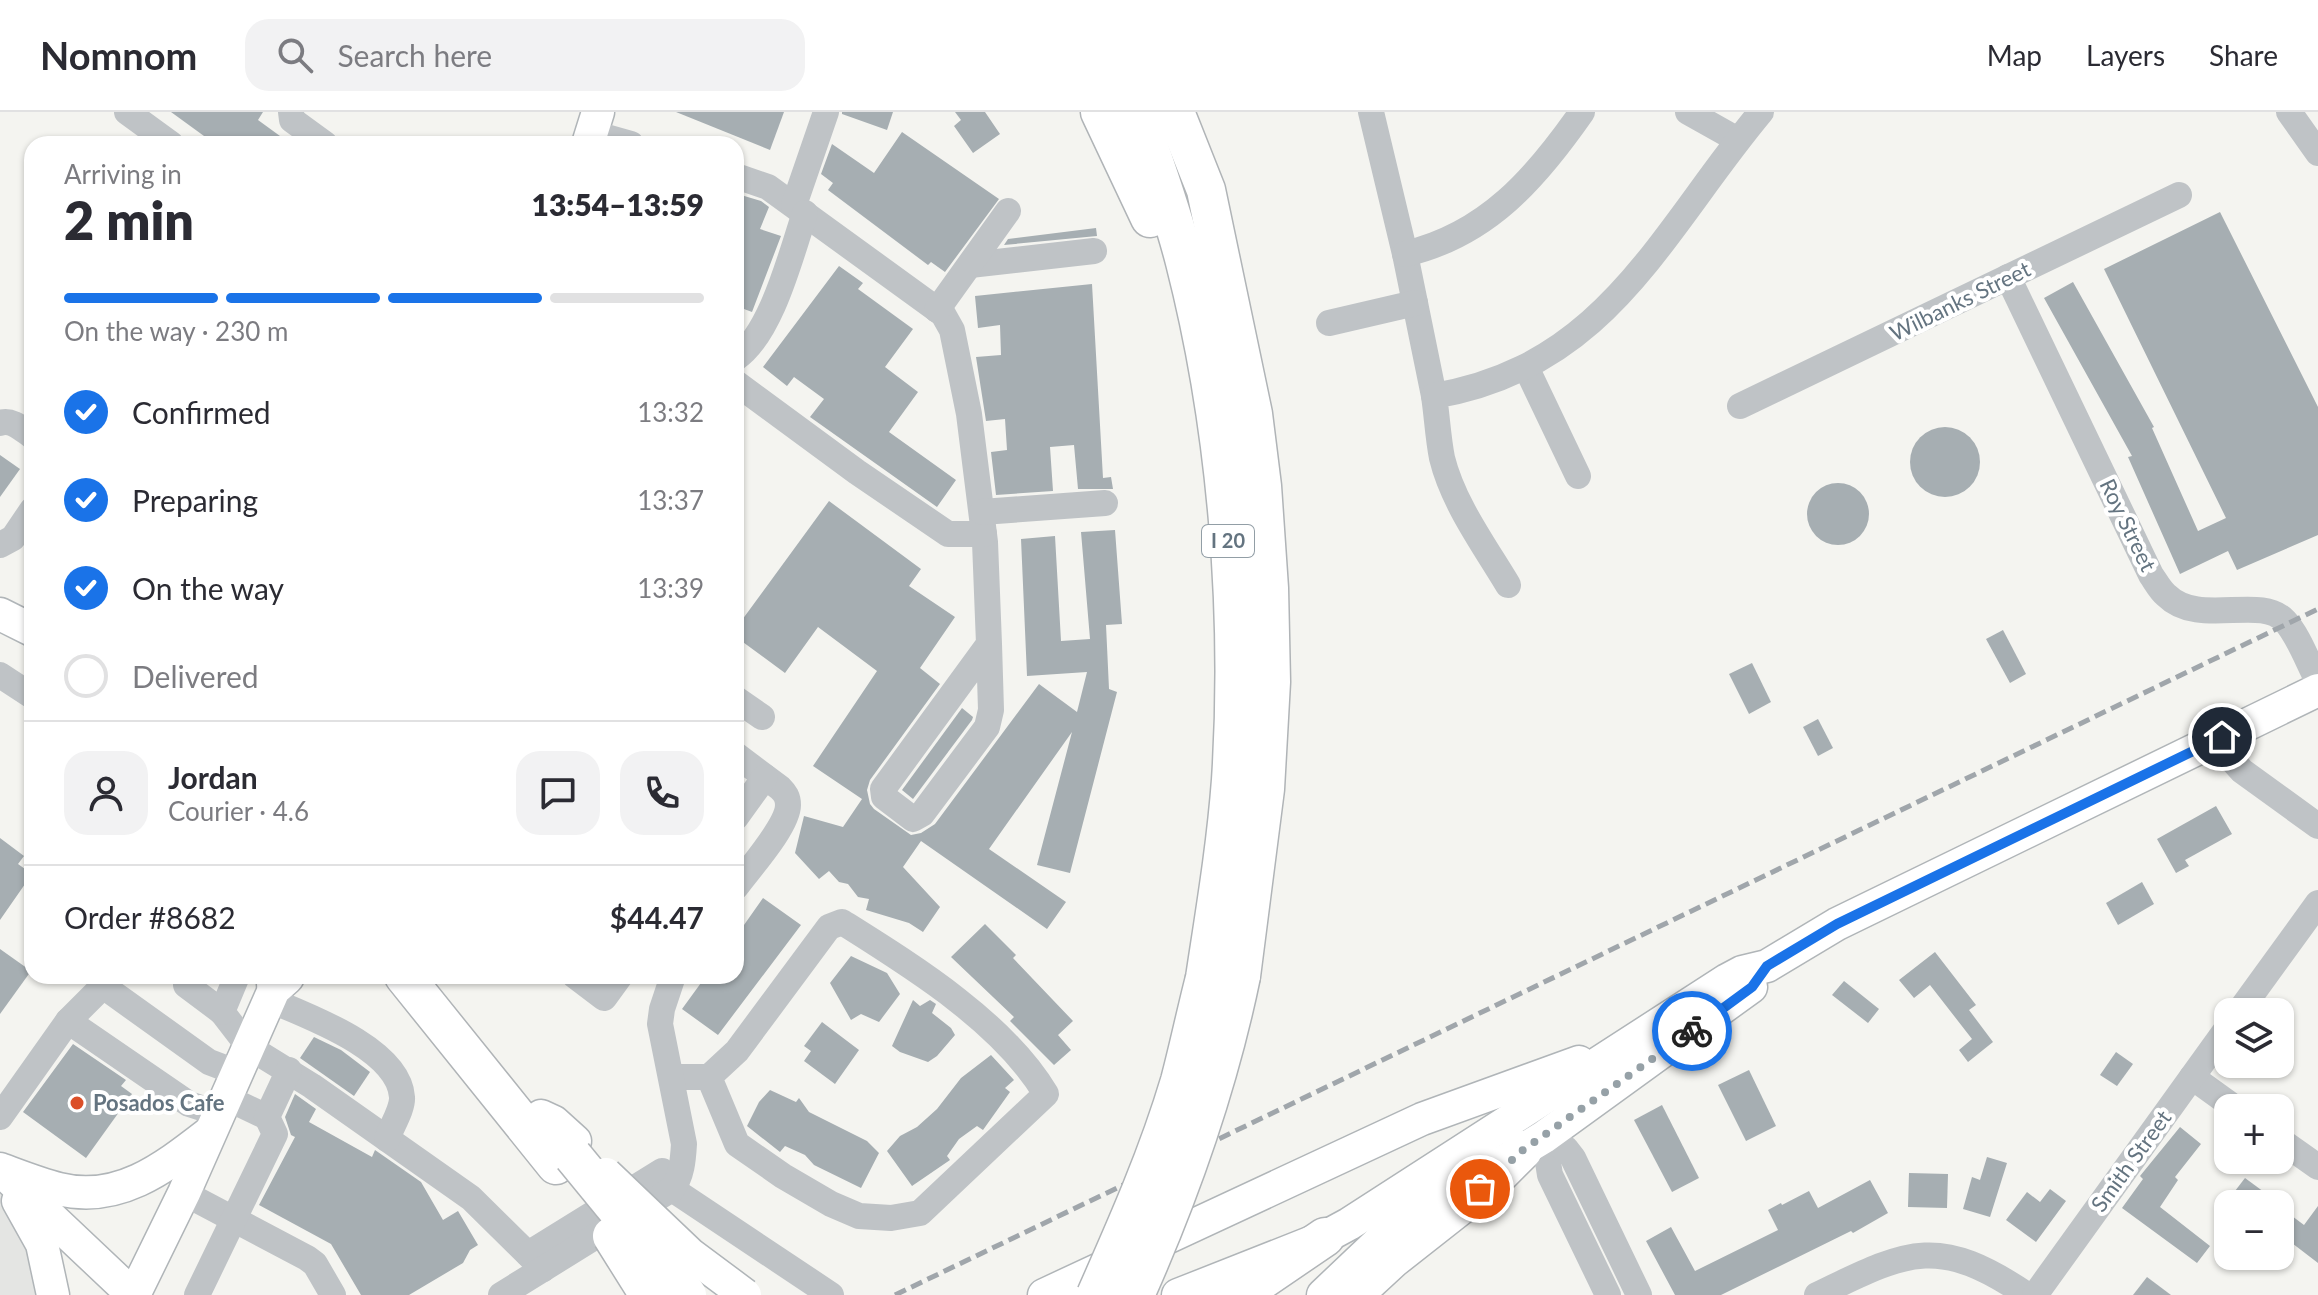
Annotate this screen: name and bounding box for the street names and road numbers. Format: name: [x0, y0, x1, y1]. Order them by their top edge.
street label: Wilbanks Street: [1885, 255, 2035, 346]
street label: Roy Street: [2094, 474, 2162, 576]
road number: I 20: [1202, 525, 1254, 557]
street label: Smith Street: [2085, 1105, 2176, 1217]

